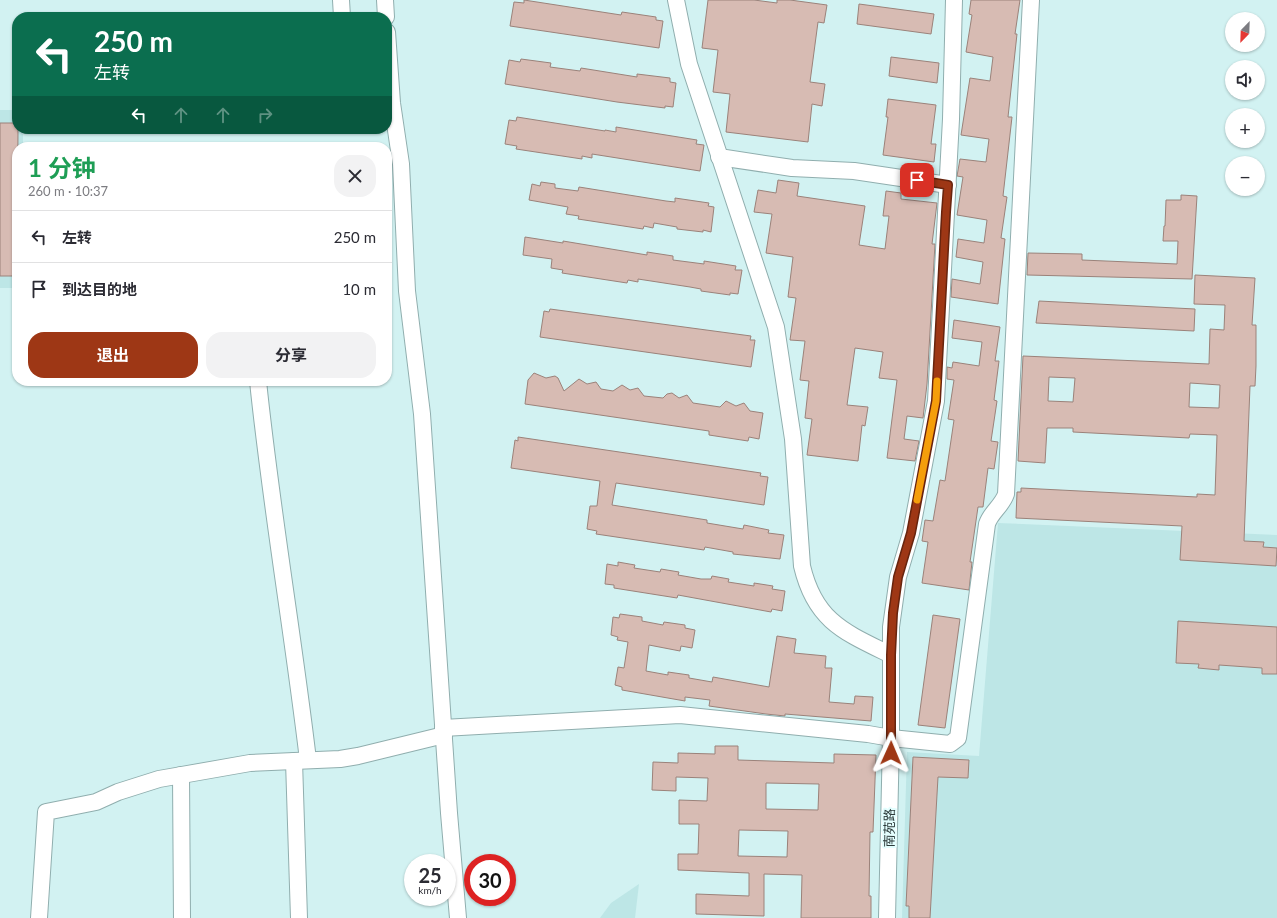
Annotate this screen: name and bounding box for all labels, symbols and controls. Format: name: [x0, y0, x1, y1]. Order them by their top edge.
north arrow: [1225, 12, 1265, 52]
map controls: [1225, 12, 1265, 196]
text: 250 m: [94, 24, 173, 58]
icon: left: [28, 28, 80, 80]
button: sound: [1225, 60, 1265, 100]
text: 左转: [94, 61, 130, 83]
icon: left: [128, 104, 150, 126]
icon: ahead: [170, 104, 192, 126]
icon: ahead: [212, 104, 234, 126]
icon: right: [254, 104, 276, 126]
button: +: [1225, 108, 1265, 148]
text: 1 分钟: [28, 153, 96, 182]
button: close: [334, 155, 376, 197]
button: −: [1225, 156, 1265, 196]
pin: [900, 163, 934, 197]
icon: arrive: [906, 169, 928, 191]
text: 260 m · 10:37: [28, 183, 108, 199]
icon: left: [28, 226, 50, 248]
text: 左转: [62, 228, 92, 246]
text: 250 m: [334, 228, 376, 246]
icon: arrive: [28, 278, 50, 300]
text: 到达目的地: [62, 280, 137, 298]
text: 10 m: [342, 280, 376, 298]
button: 退出: [28, 332, 198, 378]
button: 分享: [206, 332, 376, 378]
position arrow: [870, 732, 912, 774]
street label: 南苑路: [881, 808, 897, 848]
speed limit sign: 30: [464, 854, 516, 906]
text: 25: [418, 863, 442, 887]
text: km/h: [418, 884, 442, 896]

